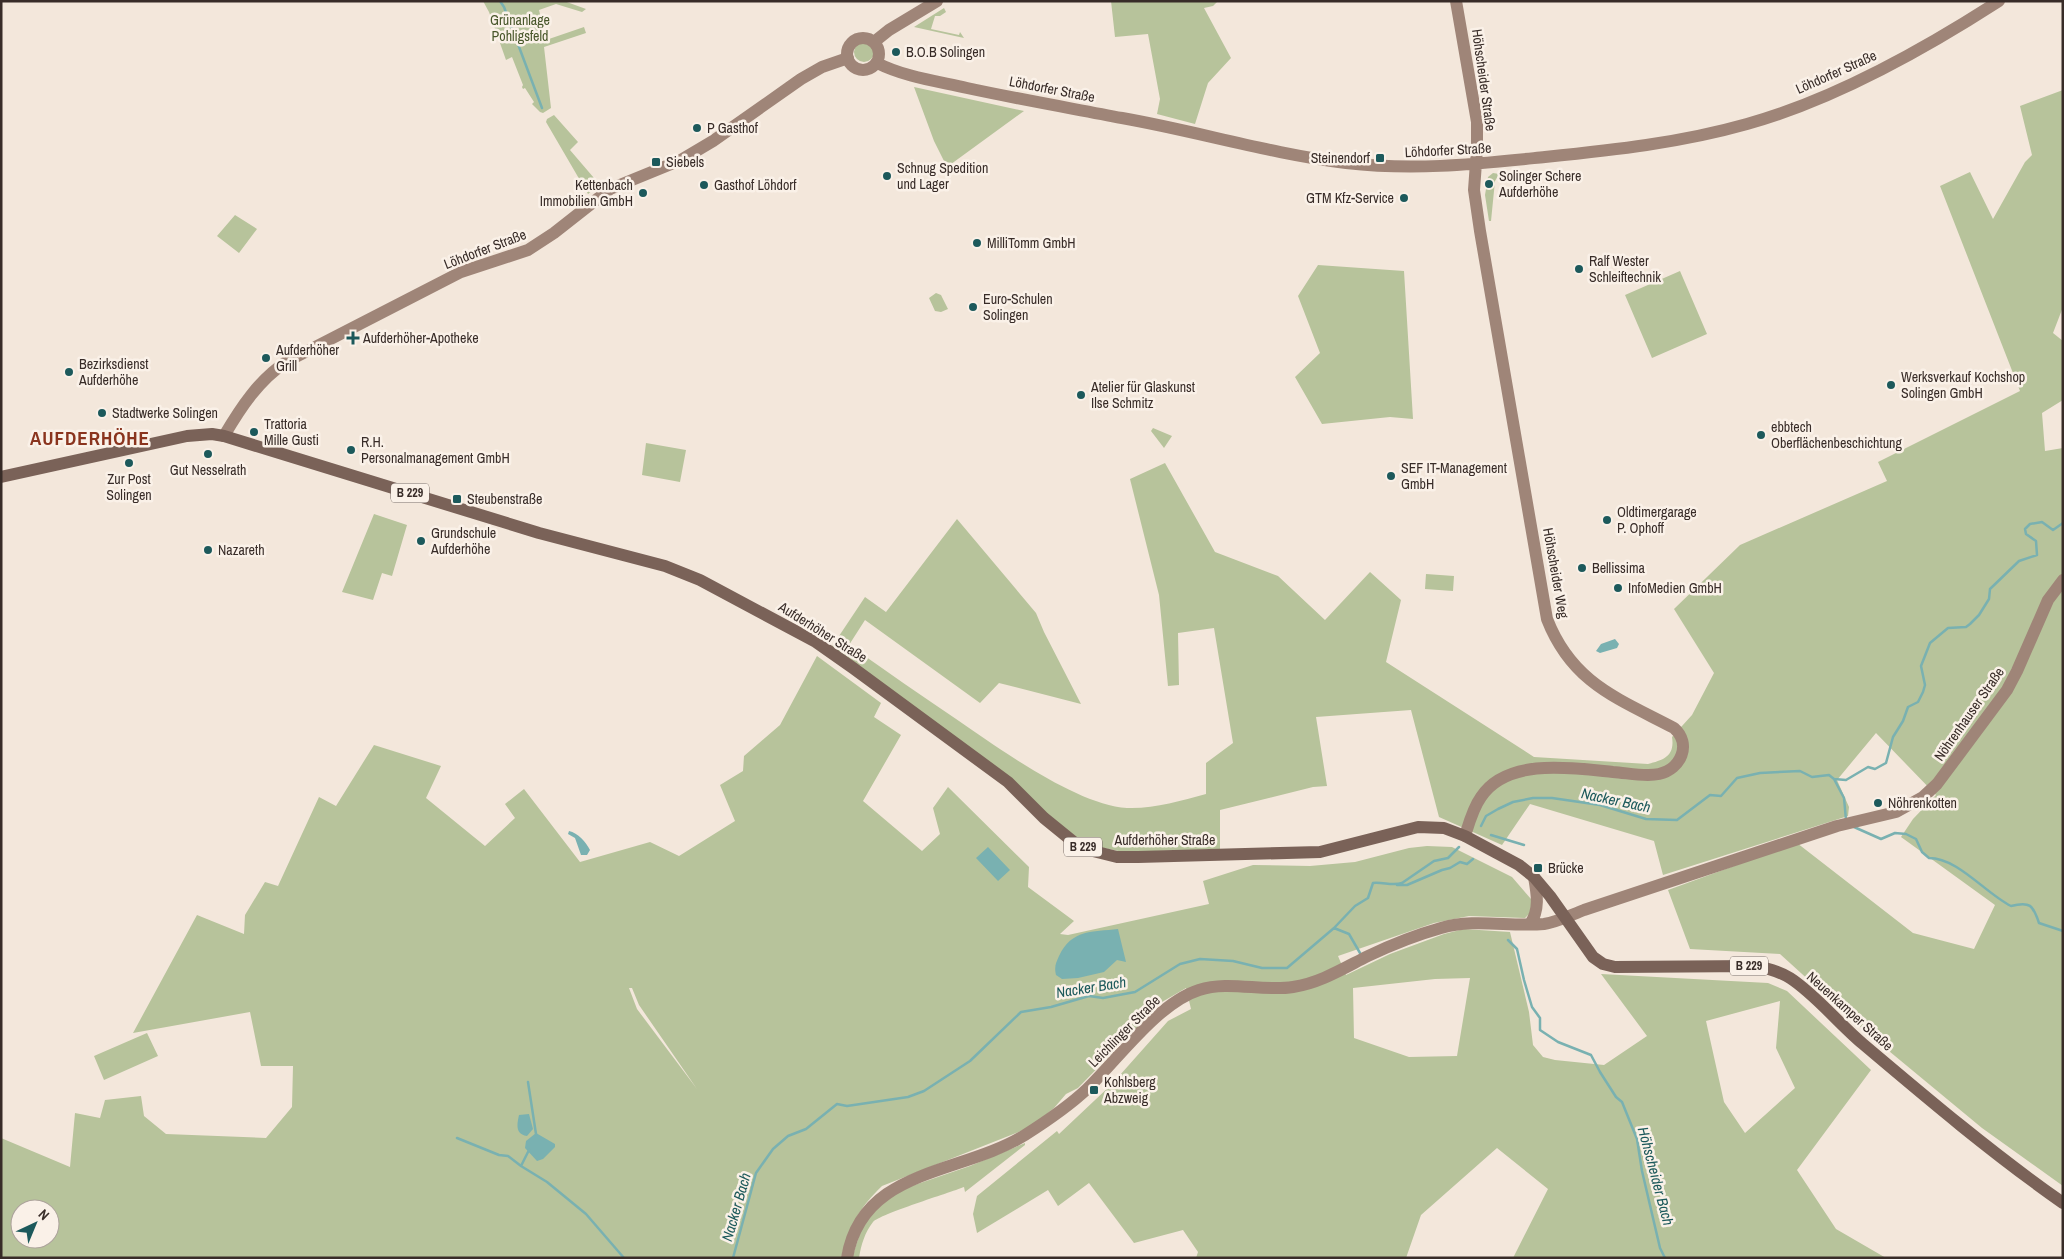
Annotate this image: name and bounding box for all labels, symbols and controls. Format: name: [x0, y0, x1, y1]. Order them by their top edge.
park label: Grünanlage Pohligsfeld: [490, 11, 550, 45]
street label: Höhscheider Straße: [1468, 28, 1500, 132]
place label: B.O.B Solingen: [906, 43, 985, 61]
marker: B.O.B Solingen: [890, 46, 902, 58]
street label: Löhdorfer Straße: [1793, 46, 1879, 98]
street label: Löhdorfer Straße: [1008, 72, 1096, 106]
place label: P Gasthof: [707, 119, 759, 137]
marker: P Gasthof: [691, 122, 703, 134]
street label: Löhdorfer Straße: [1404, 139, 1492, 161]
place label: Steinendorf: [1311, 149, 1371, 167]
marker: Steinendorf: [1374, 152, 1386, 164]
place label: Siebels: [666, 153, 705, 171]
marker: Siebels: [650, 156, 662, 168]
place label: Schnug Spedition und Lager: [897, 159, 988, 193]
place label: Solinger Schere Aufderhöhe: [1498, 167, 1581, 201]
marker: Schnug Spedition und Lager: [881, 170, 893, 182]
place label: Kettenbach Immobilien GmbH: [540, 176, 633, 210]
place label: Gasthof Löhdorf: [714, 176, 797, 194]
marker: Solinger Schere Aufderhöhe: [1483, 178, 1495, 190]
marker: Gasthof Löhdorf: [698, 179, 710, 191]
marker: Kettenbach Immobilien GmbH: [637, 187, 649, 199]
place label: GTM Kfz-Service: [1306, 189, 1394, 207]
marker: GTM Kfz-Service: [1398, 192, 1410, 204]
street label: Löhdorfer Straße: [441, 225, 529, 273]
place label: MilliTomm GmbH: [987, 234, 1076, 252]
marker: MilliTomm GmbH: [971, 237, 983, 249]
place label: Ralf Wester Schleiftechnik: [1589, 252, 1661, 286]
marker: Ralf Wester Schleiftechnik: [1573, 263, 1585, 275]
place label: Euro-Schulen Solingen: [983, 290, 1053, 324]
marker: Euro-Schulen Solingen: [967, 301, 979, 313]
place label: Aufderhöher-Apotheke: [362, 329, 479, 347]
marker: Aufderhöher-Apotheke: [347, 332, 359, 344]
place label: Aufderhöher Grill: [275, 341, 339, 375]
marker: Aufderhöher Grill: [260, 352, 272, 364]
place label: Bezirksdienst Aufderhöhe: [78, 355, 149, 389]
marker: Bezirksdienst Aufderhöhe: [63, 366, 75, 378]
place label: Werksverkauf Kochshop Solingen GmbH: [1901, 368, 2025, 402]
place label: Atelier für Glaskunst Ilse Schmitz: [1090, 378, 1195, 412]
marker: Werksverkauf Kochshop Solingen GmbH: [1885, 379, 1897, 391]
marker: Atelier für Glaskunst Ilse Schmitz: [1075, 389, 1087, 401]
place label: Stadtwerke Solingen: [112, 404, 218, 422]
marker: Stadtwerke Solingen: [96, 407, 108, 419]
place label: Trattoria Mille Gusti: [264, 415, 319, 449]
place label: ebbtech Oberflächenbeschichtung: [1771, 418, 1902, 452]
district label: AUFDERHÖHE: [30, 425, 150, 451]
marker: Trattoria Mille Gusti: [248, 426, 260, 438]
marker: ebbtech Oberflächenbeschichtung: [1755, 429, 1767, 441]
place label: R.H. Personalmanagement GmbH: [361, 433, 510, 467]
marker: R.H. Personalmanagement GmbH: [345, 444, 357, 456]
marker: Gut Nesselrath: [202, 448, 214, 460]
marker: Zur Post Solingen: [123, 457, 135, 469]
place label: SEF IT-Management GmbH: [1401, 459, 1507, 493]
place label: Gut Nesselrath: [170, 461, 246, 479]
place label: Zur Post Solingen: [106, 470, 152, 504]
marker: SEF IT-Management GmbH: [1385, 470, 1397, 482]
road number: B 229: [391, 483, 429, 502]
place label: Steubenstraße: [467, 490, 542, 508]
marker: Steubenstraße: [451, 493, 463, 505]
place label: Oldtimergarage P. Ophoff: [1617, 503, 1697, 537]
marker: Oldtimergarage P. Ophoff: [1601, 514, 1613, 526]
place label: Grundschule Aufderhöhe: [430, 524, 496, 558]
street label: Höhscheider Weg: [1539, 526, 1573, 620]
marker: Grundschule Aufderhöhe: [415, 535, 427, 547]
place label: Nazareth: [218, 541, 265, 559]
marker: Nazareth: [202, 544, 214, 556]
place label: Bellissima: [1592, 559, 1646, 577]
marker: Bellissima: [1576, 562, 1588, 574]
place label: InfoMedien GmbH: [1628, 579, 1722, 597]
marker: InfoMedien GmbH: [1612, 582, 1624, 594]
street label: Aufderhöher Straße: [775, 597, 871, 666]
street label: Nöhrenhauser Straße: [1930, 664, 2008, 764]
water label: Nacker Bach: [1579, 782, 1653, 818]
place label: Nöhrenkotten: [1888, 794, 1957, 812]
marker: Nöhrenkotten: [1872, 797, 1884, 809]
street label: Aufderhöher Straße: [1114, 831, 1215, 849]
road number: B 229: [1064, 838, 1102, 856]
place label: Brücke: [1548, 859, 1584, 877]
marker: Brücke: [1532, 862, 1544, 874]
road number: B 229: [1730, 956, 1768, 976]
street label: Neuenkamper Straße: [1803, 968, 1897, 1054]
water label: Nacker Bach: [1055, 971, 1128, 1003]
street label: Leichlinger Straße: [1084, 991, 1164, 1071]
place label: Kohlsberg Abzweig: [1103, 1073, 1156, 1107]
marker: Kohlsberg Abzweig: [1088, 1084, 1100, 1096]
water label: Höhscheider Bach: [1633, 1124, 1679, 1228]
water label: Nacker Bach: [716, 1170, 756, 1244]
north arrow: [10, 1199, 60, 1249]
text: N: [35, 1205, 53, 1224]

